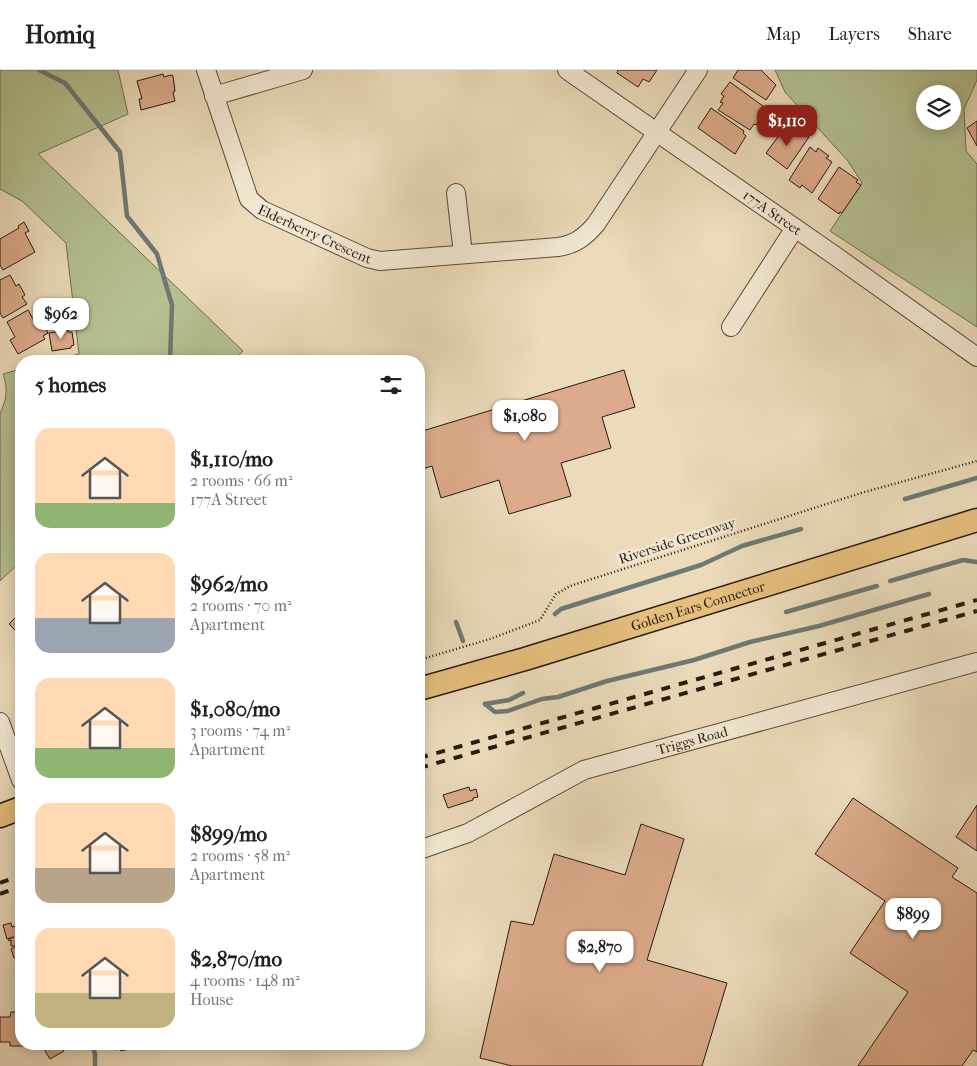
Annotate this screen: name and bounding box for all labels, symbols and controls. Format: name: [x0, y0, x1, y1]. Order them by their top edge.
text: Homiq: [25, 21, 95, 49]
text: Map: [766, 24, 800, 45]
text: Layers: [828, 24, 880, 45]
text: Share: [908, 24, 952, 45]
map controls: [916, 85, 961, 130]
button: layers: [916, 85, 961, 130]
pin: $1,110: [746, 104, 828, 147]
text: $1,110: [768, 111, 806, 130]
street label: 177A Street: [740, 186, 805, 239]
street label: Elderberry Crescent: [255, 201, 373, 267]
pin: $962: [31, 298, 91, 340]
text: $962: [44, 304, 78, 323]
icon: filters: [377, 371, 405, 399]
text: 5 homes: [35, 373, 106, 397]
pin: $1,080: [484, 400, 566, 442]
text: $1,080: [503, 406, 547, 425]
text: $1,110/mo: [190, 447, 273, 471]
icon: home: [75, 448, 135, 508]
text: 2 rooms · 66 m²: [190, 471, 292, 490]
text: 177A Street: [190, 490, 267, 509]
street label: Riverside Greenway: [616, 514, 738, 568]
text: $962/mo: [190, 572, 268, 596]
icon: home: [75, 573, 135, 633]
street label: Golden Ears Connector: [629, 577, 767, 634]
text: 2 rooms · 70 m²: [190, 596, 292, 615]
text: Apartment: [190, 615, 265, 634]
text: $1,080/mo: [190, 697, 280, 721]
icon: home: [75, 698, 135, 758]
text: 3 rooms · 74 m²: [190, 721, 290, 740]
street label: Triggs Road: [655, 722, 730, 758]
text: Apartment: [190, 740, 265, 759]
text: $899/mo: [190, 822, 267, 846]
icon: home: [75, 823, 135, 883]
text: 2 rooms · 58 m²: [190, 846, 290, 865]
text: Apartment: [190, 865, 265, 884]
pin: $899: [883, 898, 943, 940]
text: $899: [896, 904, 930, 923]
pin: $2,870: [559, 930, 641, 973]
text: $2,870: [578, 937, 622, 956]
text: $2,870/mo: [190, 947, 282, 971]
icon: home: [75, 948, 135, 1008]
text: 4 rooms · 148 m²: [190, 971, 299, 990]
text: House: [190, 990, 233, 1009]

